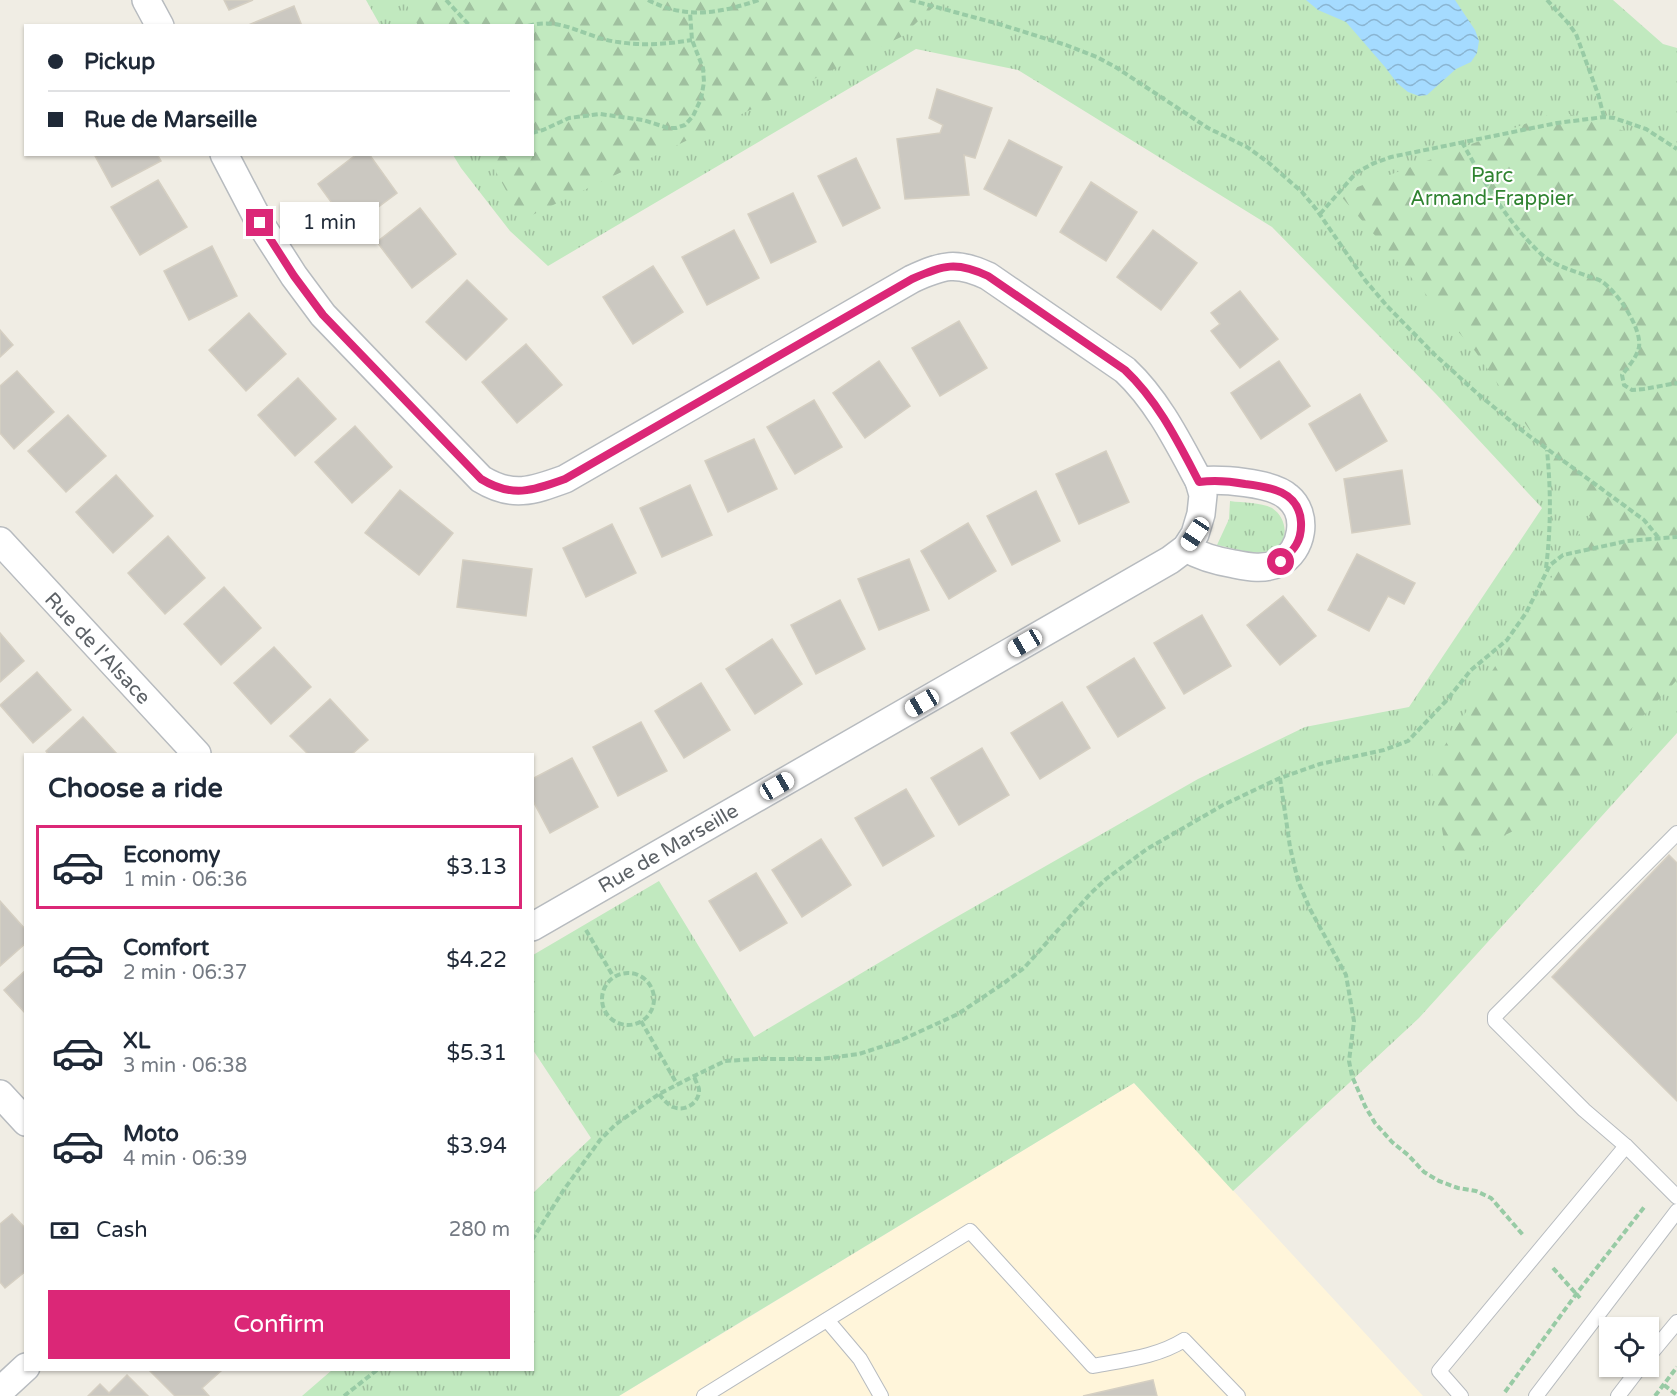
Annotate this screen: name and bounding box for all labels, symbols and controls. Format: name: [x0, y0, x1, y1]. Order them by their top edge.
text: Pickup: [84, 49, 155, 75]
text: Rue de Marseille: [84, 107, 257, 133]
park label: Parc Armand-Frappier: [1410, 164, 1574, 211]
callout: 1 min: [281, 202, 380, 244]
route end: [246, 209, 273, 236]
text: 1 min: [303, 211, 356, 235]
car: [1177, 514, 1213, 554]
route start: [1267, 548, 1294, 575]
street label: Rue de l'Alsace: [39, 588, 155, 710]
car: [1005, 626, 1045, 660]
car: [902, 686, 942, 720]
car: [757, 769, 797, 803]
text: Choose a ride: [48, 772, 223, 805]
street label: Rue de Marseille: [594, 799, 743, 899]
icon: car: [51, 840, 105, 894]
text: Economy: [123, 842, 220, 868]
text: $3.13: [446, 854, 507, 880]
text: 1 min · 06:36: [123, 868, 247, 892]
icon: car: [51, 933, 105, 987]
text: Comfort: [123, 935, 209, 961]
text: $4.22: [446, 947, 507, 973]
text: 2 min · 06:37: [123, 961, 247, 985]
icon: car: [51, 1026, 105, 1080]
text: XL: [123, 1028, 150, 1054]
text: $5.31: [446, 1040, 507, 1066]
text: 3 min · 06:38: [123, 1054, 247, 1078]
icon: car: [51, 1119, 105, 1173]
text: Moto: [123, 1121, 179, 1147]
text: $3.94: [446, 1133, 507, 1159]
text: 4 min · 06:39: [123, 1147, 247, 1171]
icon: cash: [48, 1214, 81, 1247]
text: Cash: [96, 1217, 148, 1243]
text: 280 m: [449, 1218, 510, 1242]
button: Confirm: [48, 1290, 510, 1359]
map controls: [1599, 1317, 1659, 1377]
button: locate: [1599, 1317, 1659, 1377]

